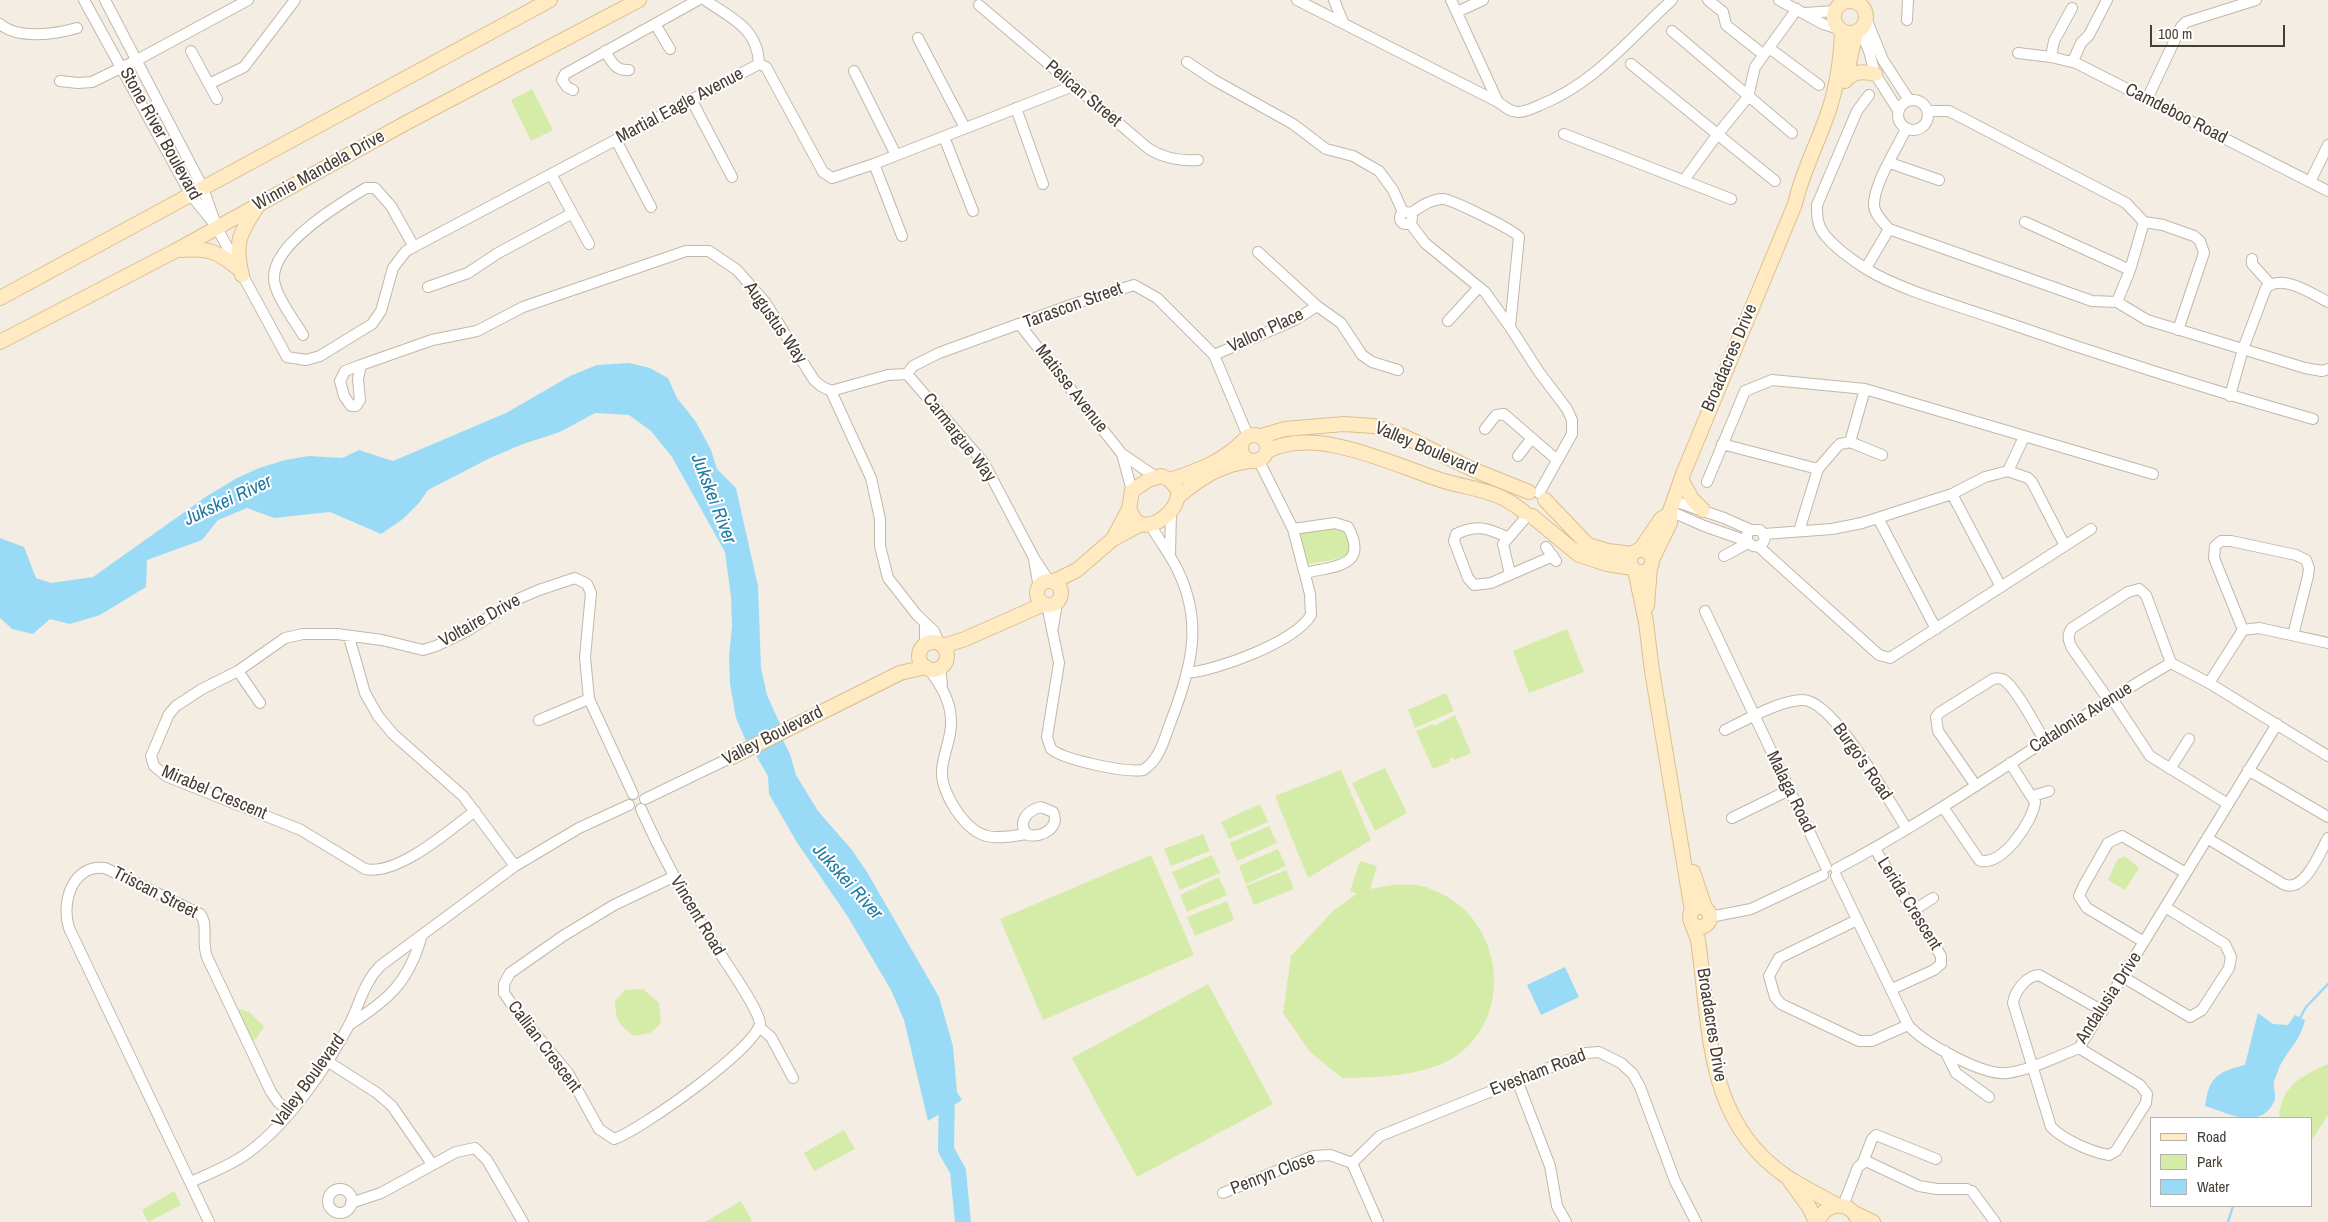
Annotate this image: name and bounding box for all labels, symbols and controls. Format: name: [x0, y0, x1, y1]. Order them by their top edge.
scale bar: [2153, 15, 2288, 47]
text: 100 m: [2158, 23, 2192, 44]
street label: Pelican Street: [1041, 56, 1125, 132]
street label: Martial Eagle Avenue: [613, 63, 747, 149]
street label: Stone River Boulevard: [115, 64, 205, 204]
street label: Camdeboo Road: [2121, 79, 2231, 149]
street label: Winnie Mandela Drive: [250, 126, 388, 216]
street label: Augustus Way: [739, 278, 811, 368]
street label: Tarascon Street: [1021, 278, 1125, 334]
street label: Broadacres Drive: [1698, 301, 1762, 415]
street label: Vallon Place: [1225, 304, 1307, 358]
street label: Matisse Avenue: [1030, 341, 1112, 437]
street label: Carmargue Way: [918, 389, 1000, 487]
street label: Valley Boulevard: [1371, 418, 1481, 480]
water label: Jukskei River: [685, 451, 741, 547]
water label: Jukskei River: [180, 471, 276, 531]
street label: Voltaire Drive: [436, 590, 524, 652]
street label: Catalonia Avenue: [2026, 678, 2136, 758]
street label: Valley Boulevard: [719, 701, 827, 771]
street label: Burgo's Road: [1828, 719, 1896, 805]
street label: Malaga Road: [1761, 748, 1819, 836]
street label: Mirabel Crescent: [158, 761, 270, 825]
water label: Jukskei River: [807, 839, 887, 925]
street label: Lerida Crescent: [1872, 854, 1946, 954]
street label: Triscan Street: [109, 862, 201, 924]
street label: Vincent Road: [665, 872, 729, 960]
street label: Andalusia Drive: [2071, 948, 2147, 1048]
street label: Broadacres Drive: [1691, 967, 1731, 1083]
street label: Callian Crescent: [503, 997, 585, 1097]
street label: Valley Boulevard: [268, 1030, 350, 1132]
street label: Evesham Road: [1487, 1045, 1589, 1101]
legend: [2150, 1117, 2313, 1207]
text: Road: [2197, 1126, 2226, 1147]
street label: Penryn Close: [1228, 1148, 1318, 1200]
text: Park: [2197, 1151, 2222, 1172]
text: Water: [2197, 1176, 2229, 1197]

